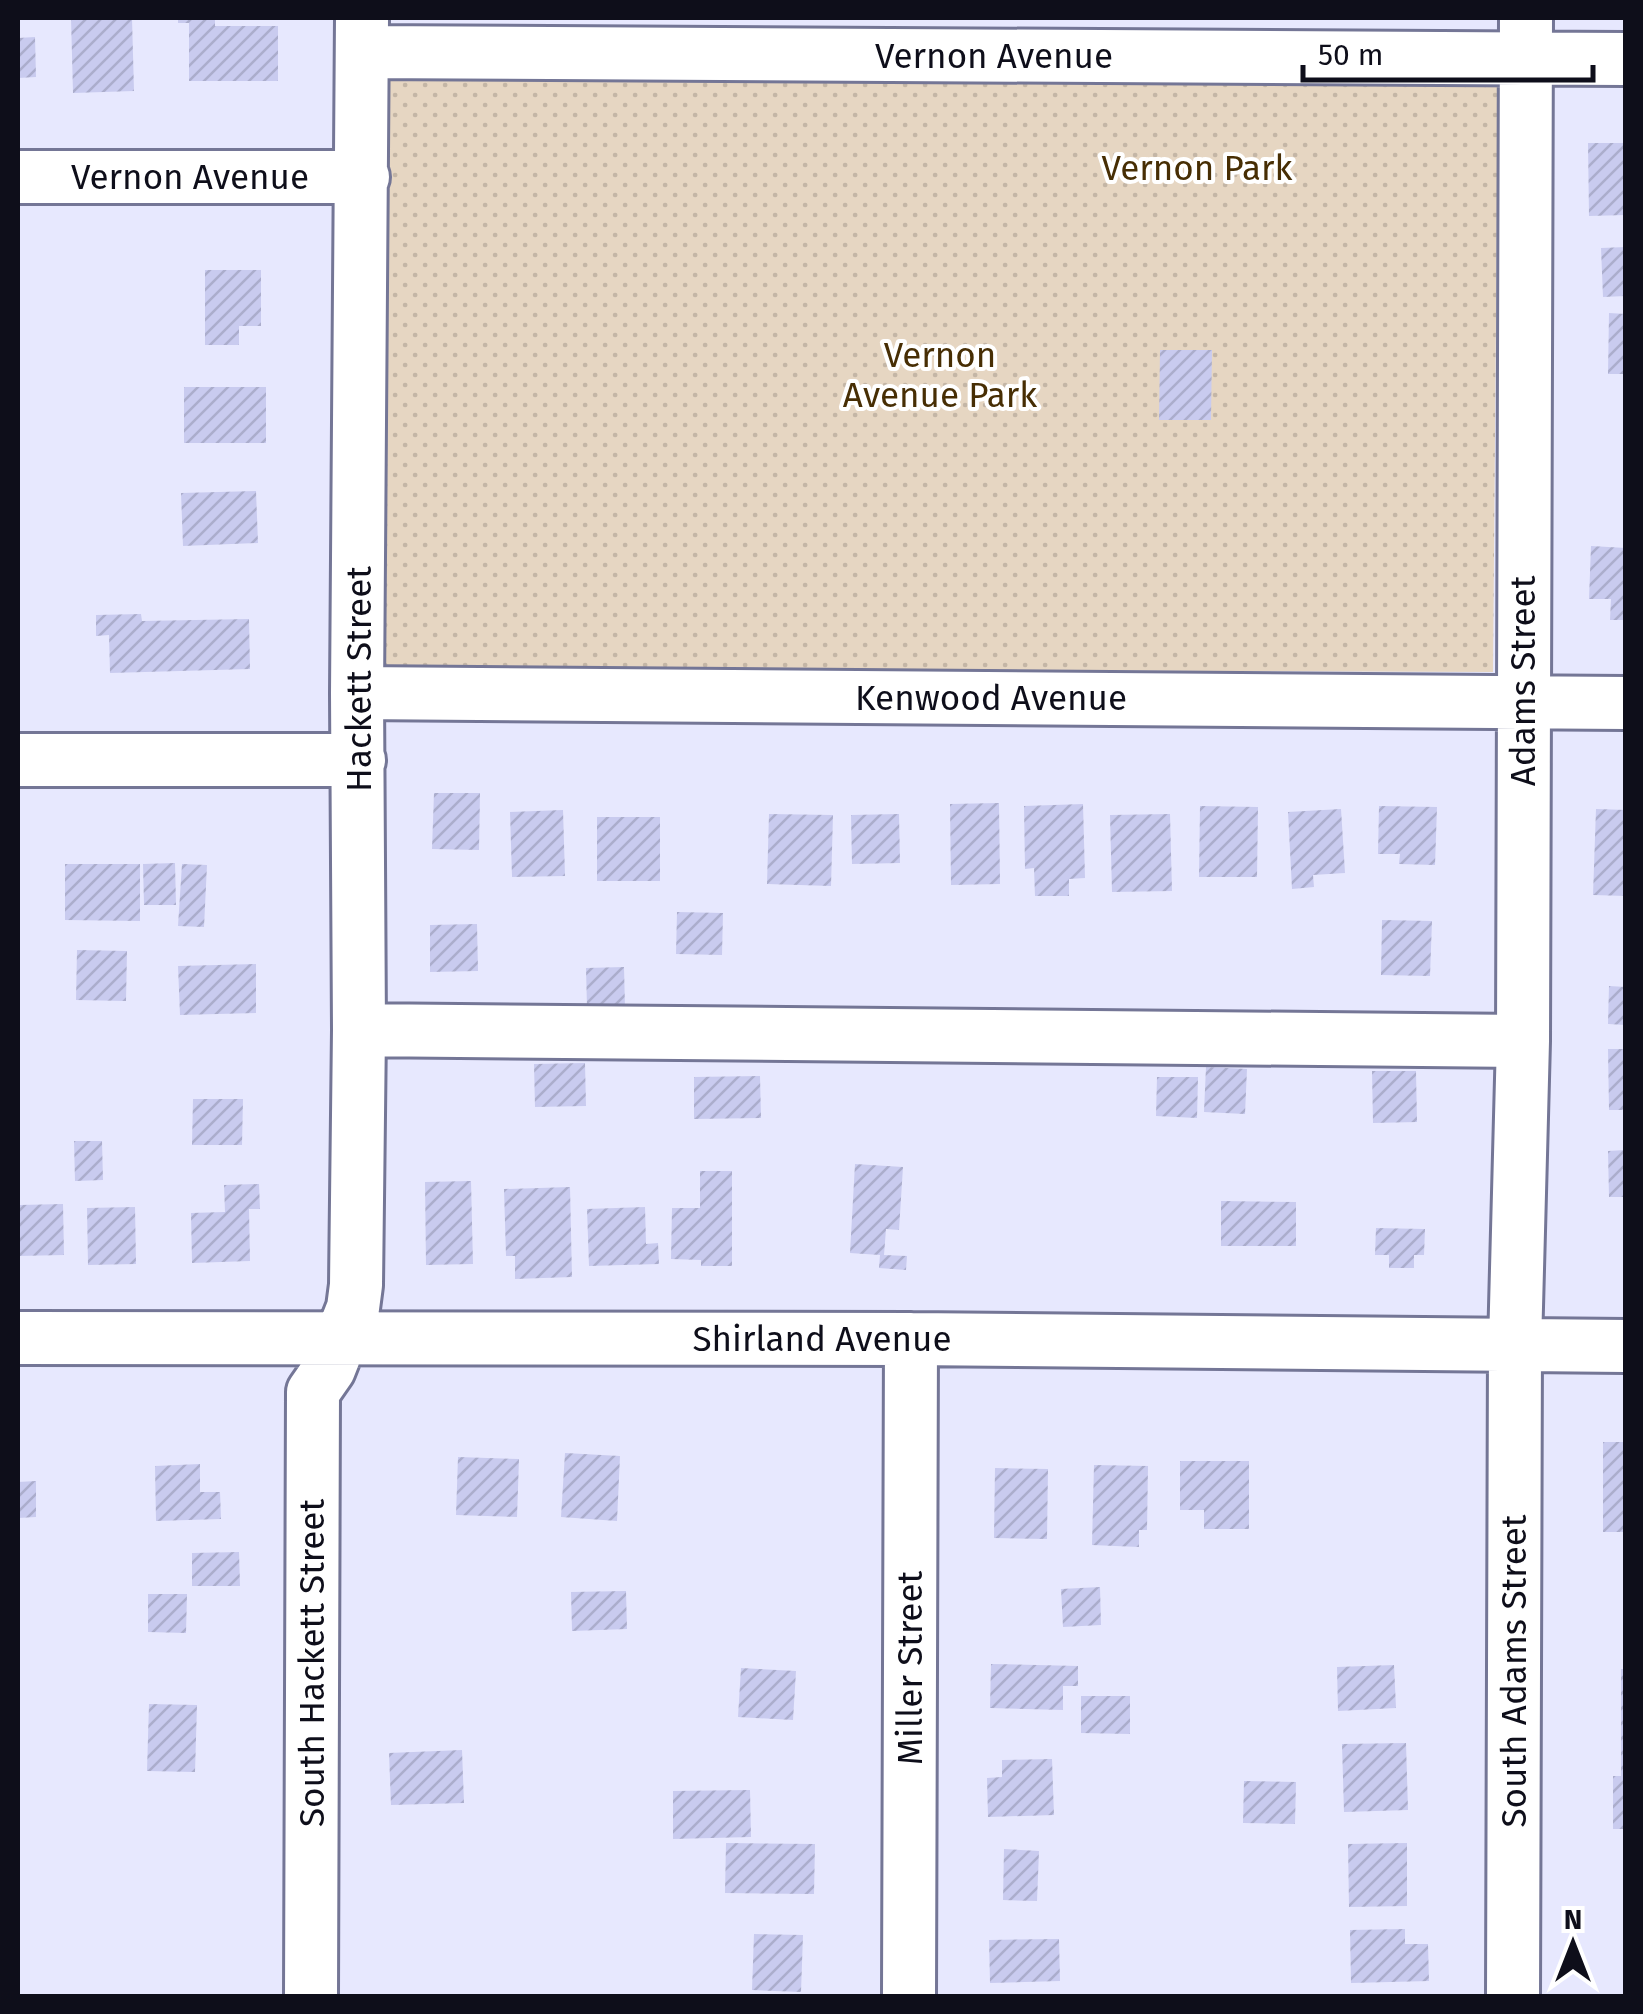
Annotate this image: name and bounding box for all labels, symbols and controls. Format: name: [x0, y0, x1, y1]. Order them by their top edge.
scale bar: [1303, 20, 1593, 82]
street label: Vernon Avenue: [875, 35, 1113, 77]
text: 50 m: [1318, 37, 1383, 73]
park label: Vernon Park: [1102, 147, 1292, 189]
street label: Vernon Avenue: [71, 156, 309, 198]
park label: Vernon Avenue Park: [843, 334, 1037, 416]
street label: Hackett Street: [338, 566, 380, 792]
street label: Adams Street: [1502, 575, 1544, 786]
street label: Kenwood Avenue: [855, 677, 1127, 719]
street label: Shirland Avenue: [693, 1318, 951, 1360]
street label: South Hackett Street: [291, 1499, 333, 1827]
street label: South Adams Street: [1493, 1514, 1535, 1827]
street label: Miller Street: [889, 1571, 931, 1765]
north arrow: [1523, 1894, 1623, 1994]
text: N: [1564, 1903, 1582, 1936]

